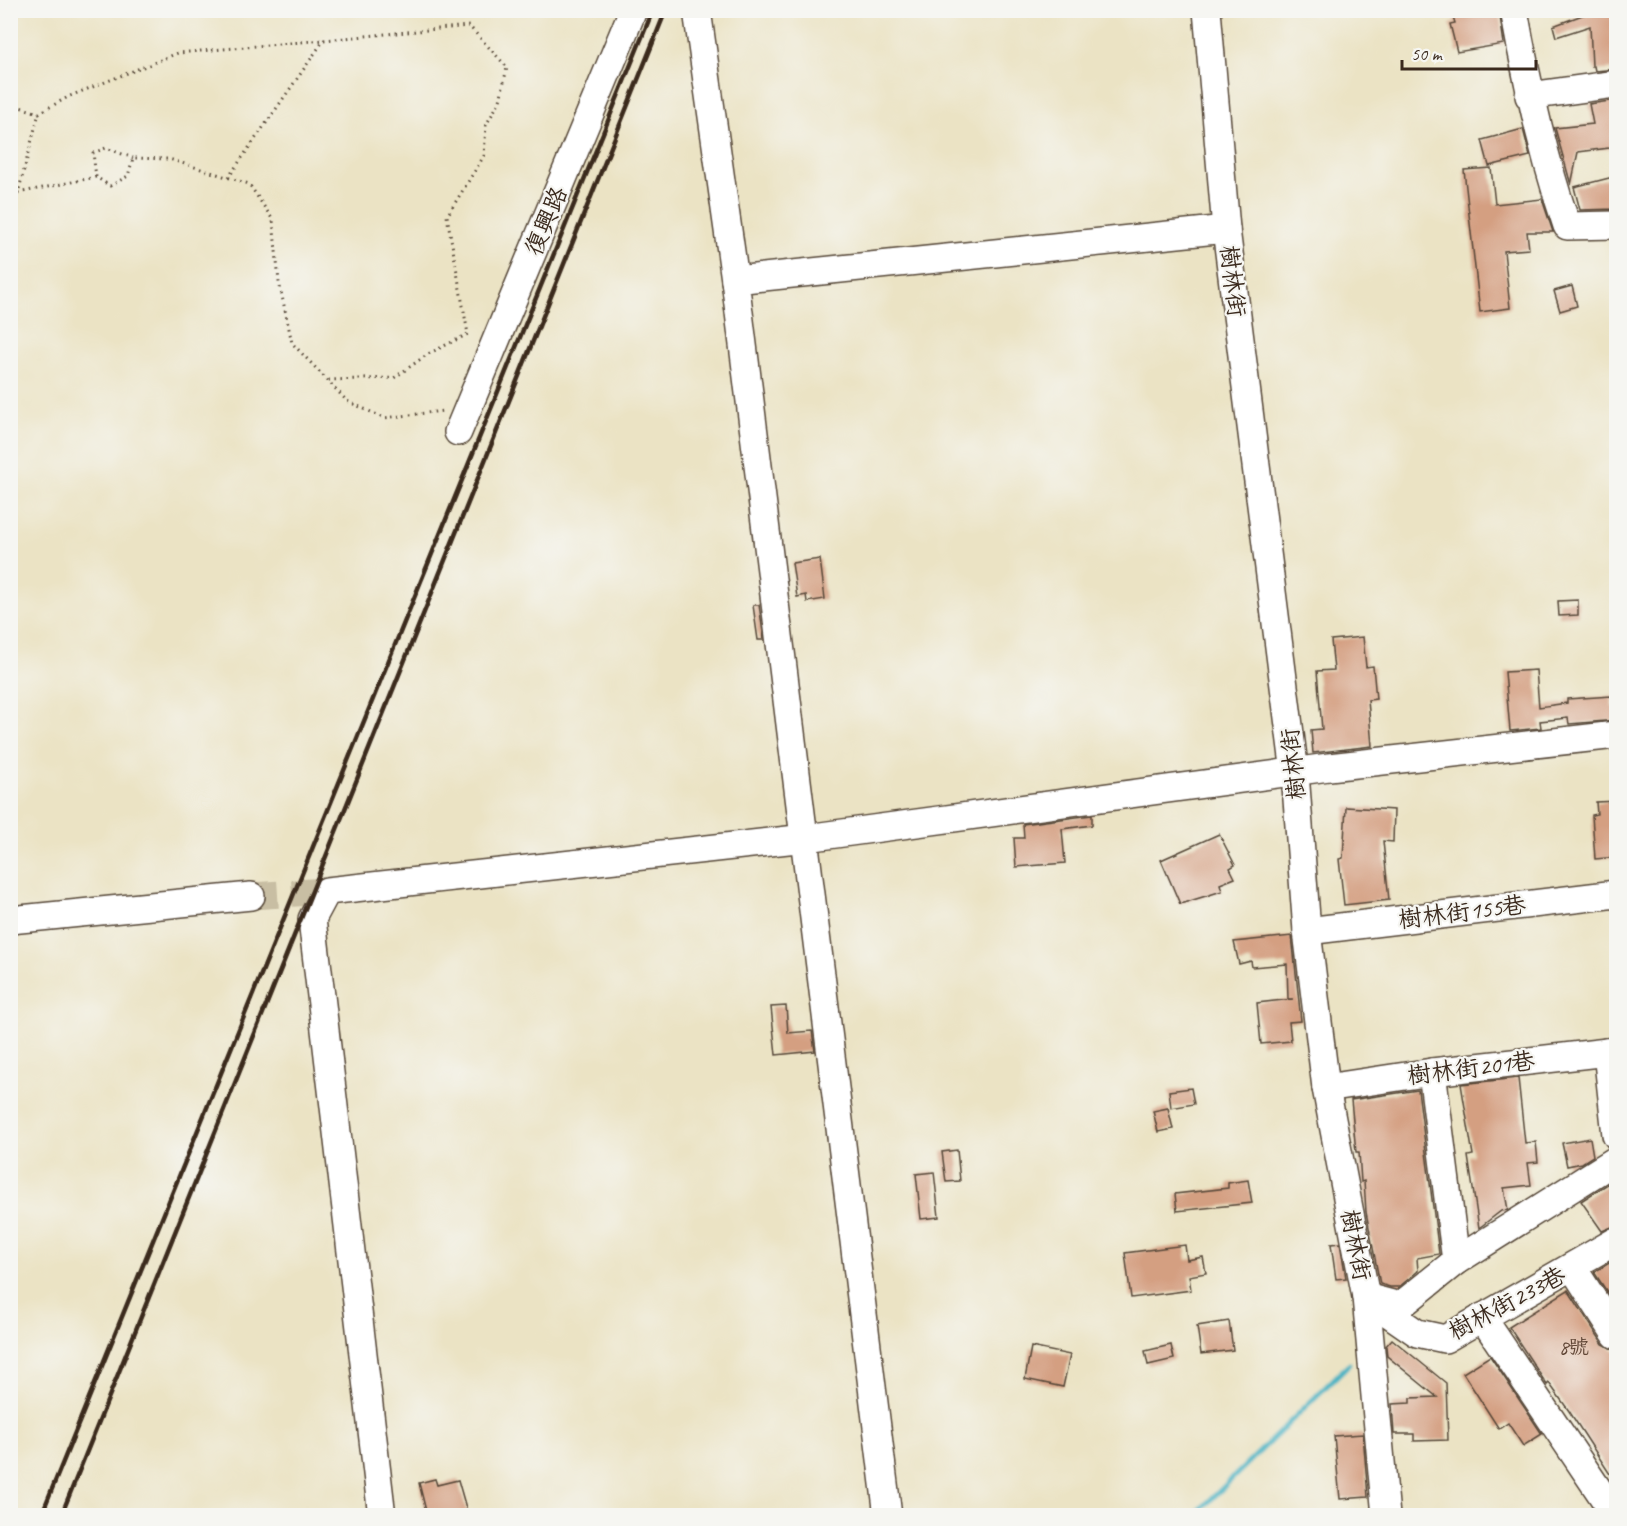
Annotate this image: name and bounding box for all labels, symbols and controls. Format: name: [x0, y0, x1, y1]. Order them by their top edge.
scale bar: [1402, 33, 1536, 71]
text: 50 m: [1411, 43, 1444, 65]
street label: 復興路: [518, 182, 574, 260]
street label: 樹林街: [1214, 243, 1252, 319]
street label: 樹林街: [1274, 727, 1312, 801]
street label: 樹林街155巷: [1396, 889, 1528, 935]
street label: 樹林街201巷: [1405, 1045, 1537, 1091]
street label: 樹林街: [1334, 1207, 1378, 1283]
street label: 樹林街233巷: [1443, 1260, 1571, 1346]
house number: 8號: [1559, 1334, 1589, 1360]

